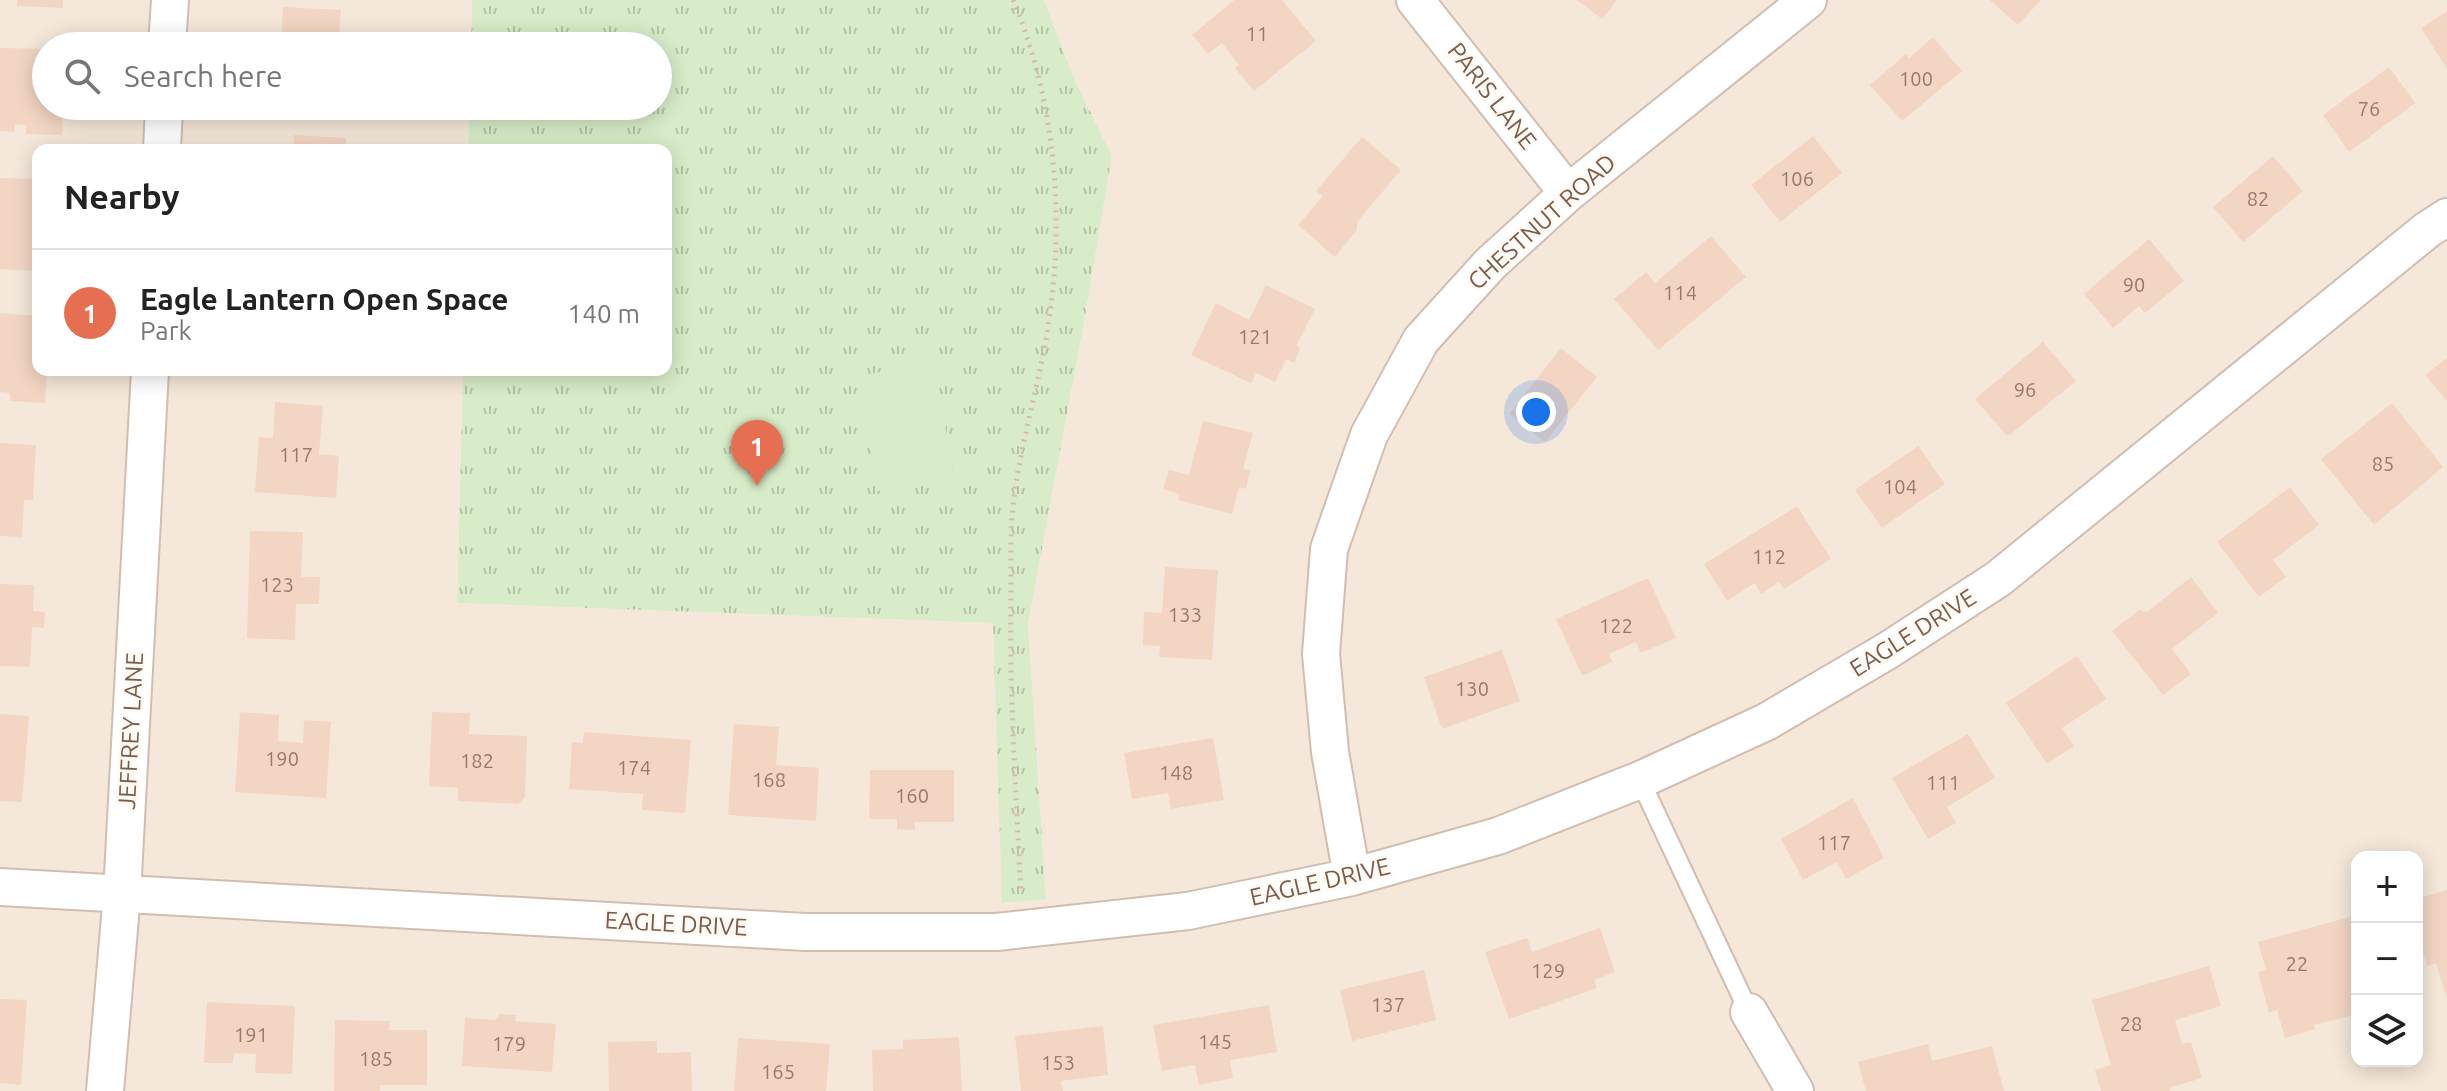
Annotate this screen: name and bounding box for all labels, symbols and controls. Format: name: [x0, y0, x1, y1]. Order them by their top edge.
house number: 11: [1246, 22, 1268, 45]
search box: [32, 32, 672, 120]
street label: PARIS LANE: [1443, 37, 1542, 154]
icon: search: [60, 54, 104, 98]
text: Search here: [124, 59, 283, 93]
house number: 100: [1899, 67, 1933, 90]
house number: 76: [2358, 97, 2380, 120]
street label: CHESTNUT ROAD: [1462, 148, 1621, 295]
house number: 106: [1780, 167, 1814, 190]
text: Nearby: [64, 177, 179, 215]
house number: 82: [2247, 187, 2269, 210]
house number: 90: [2123, 273, 2145, 296]
house number: 114: [1663, 281, 1697, 304]
text: Eagle Lantern Open Space: [140, 282, 509, 316]
text: 1: [83, 299, 97, 328]
text: 140 m: [568, 299, 640, 328]
text: Park: [140, 316, 192, 345]
house number: 121: [1238, 325, 1272, 348]
house number: 96: [2014, 378, 2036, 401]
your location: [1516, 392, 1556, 432]
pin: 1: [731, 420, 783, 486]
house number: 117: [279, 443, 313, 466]
house number: 85: [2372, 452, 2394, 475]
house number: 104: [1883, 475, 1917, 498]
house number: 112: [1752, 545, 1786, 568]
house number: 123: [260, 573, 294, 596]
street label: EAGLE DRIVE: [1845, 583, 1981, 682]
house number: 133: [1168, 603, 1202, 626]
house number: 122: [1599, 614, 1633, 637]
street label: JEFFREY LANE: [113, 652, 148, 810]
house number: 130: [1455, 677, 1489, 700]
house number: 190: [265, 747, 299, 770]
house number: 182: [460, 749, 494, 772]
house number: 174: [617, 756, 651, 779]
house number: 148: [1159, 761, 1193, 784]
house number: 168: [752, 768, 786, 791]
house number: 111: [1926, 771, 1960, 794]
house number: 160: [895, 784, 929, 807]
house number: 117: [1817, 831, 1851, 854]
map controls: [2351, 851, 2423, 1067]
button: +: [2351, 851, 2423, 923]
street label: EAGLE DRIVE: [1247, 852, 1393, 911]
street label: EAGLE DRIVE: [604, 906, 748, 941]
button: −: [2351, 923, 2423, 995]
house number: 22: [2286, 952, 2308, 975]
house number: 129: [1531, 959, 1565, 982]
house number: 137: [1371, 993, 1405, 1016]
button: layers: [2351, 995, 2423, 1067]
house number: 28: [2120, 1012, 2142, 1035]
house number: 191: [234, 1023, 268, 1046]
house number: 145: [1198, 1030, 1232, 1053]
house number: 179: [492, 1032, 526, 1055]
house number: 185: [359, 1047, 393, 1070]
house number: 153: [1041, 1051, 1075, 1074]
house number: 165: [761, 1060, 795, 1083]

